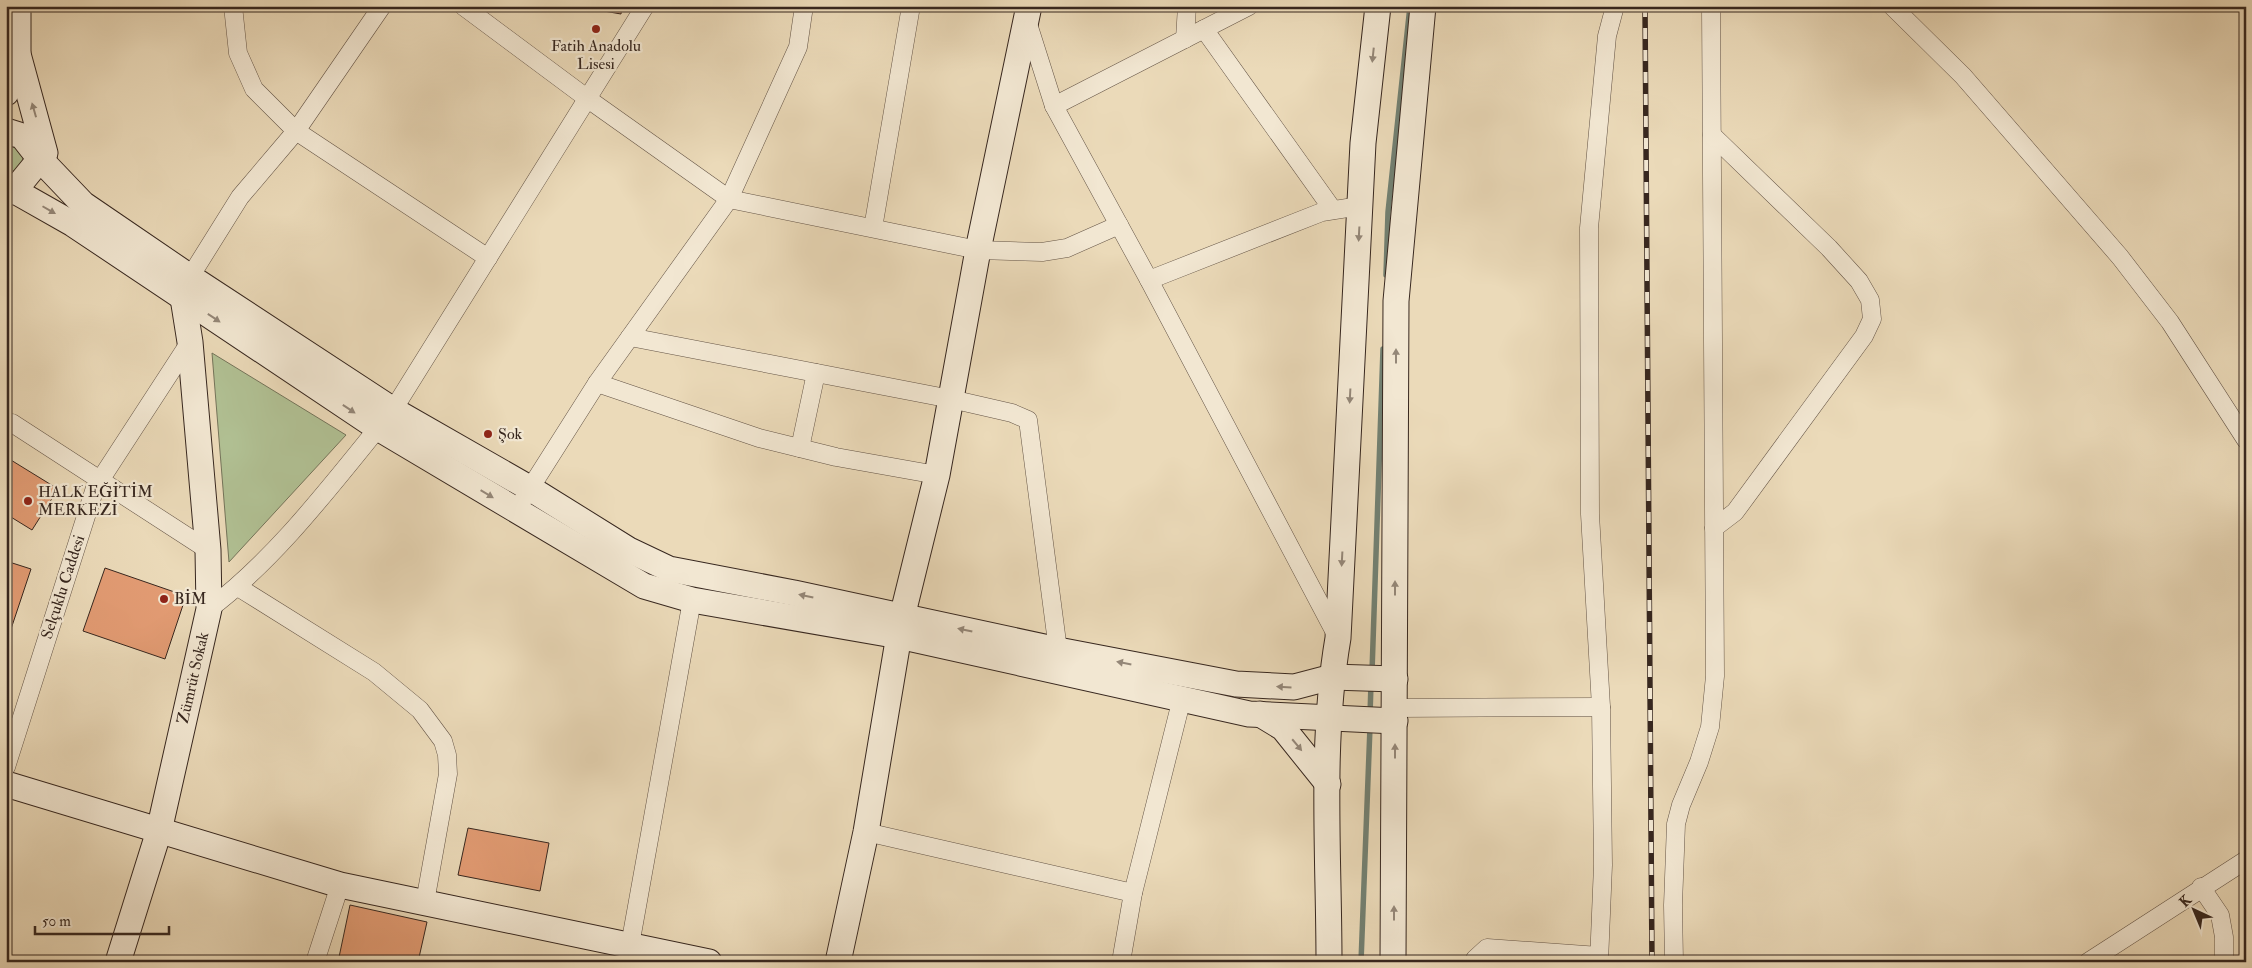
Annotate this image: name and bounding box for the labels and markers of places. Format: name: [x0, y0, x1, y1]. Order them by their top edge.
marker: Fatih Anadolu Lisesi: [590, 23, 602, 35]
place label: Fatih Anadolu Lisesi: [551, 36, 641, 74]
place label: Şok: [498, 424, 523, 444]
marker: Şok: [482, 428, 494, 440]
place label: HALK EĞİTİM MERKEZİ: [38, 482, 153, 520]
marker: HALK EĞİTİM MERKEZİ: [22, 495, 34, 507]
place label: BİM: [174, 589, 206, 609]
marker: BİM: [158, 593, 170, 605]

